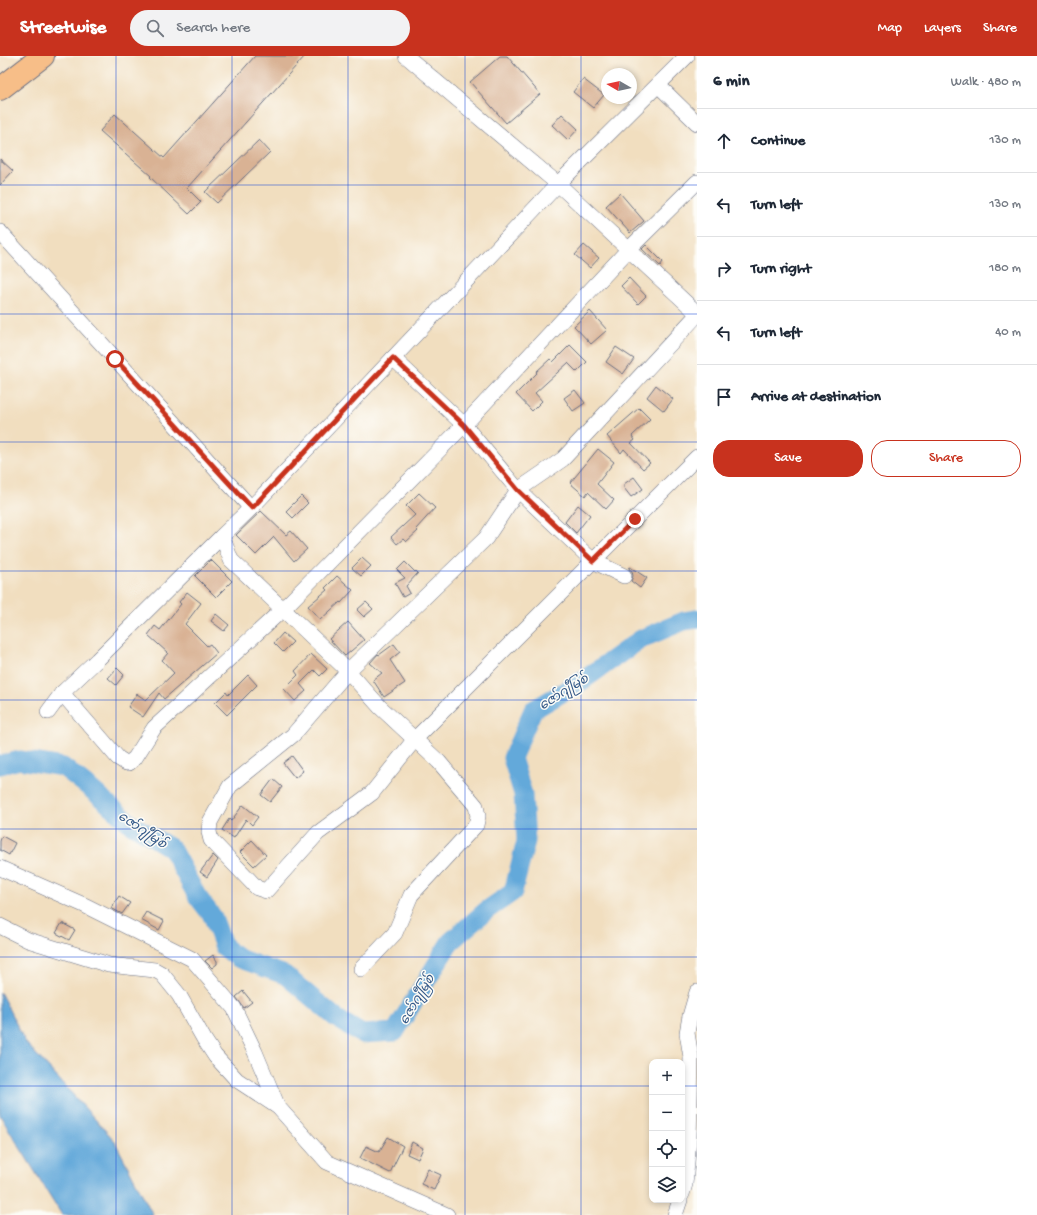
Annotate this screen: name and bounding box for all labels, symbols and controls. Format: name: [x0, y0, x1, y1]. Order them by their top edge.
search box: [130, 10, 410, 46]
text: Streetwise: [20, 17, 106, 40]
icon: search: [144, 17, 166, 39]
text: Search here: [176, 19, 250, 37]
text: Map: [878, 20, 902, 37]
text: Layers: [924, 20, 961, 37]
text: Share: [983, 20, 1017, 37]
north arrow: [601, 68, 637, 104]
text: 6 min: [713, 72, 749, 92]
text: Walk · 480 m: [951, 75, 1021, 90]
icon: ahead: [713, 130, 735, 152]
text: Continue: [751, 132, 805, 150]
text: 130 m: [989, 133, 1021, 148]
icon: left: [713, 194, 735, 216]
text: Turn left: [751, 196, 802, 214]
text: 130 m: [989, 197, 1021, 212]
icon: right: [713, 258, 735, 280]
text: Turn right: [751, 260, 811, 278]
text: 180 m: [989, 261, 1021, 276]
icon: left: [713, 322, 735, 344]
text: Turn left: [751, 324, 802, 342]
text: 40 m: [995, 325, 1021, 340]
route start: [106, 350, 124, 368]
icon: arrive: [713, 386, 735, 408]
text: Arrive at destination: [751, 388, 881, 406]
button: Save: [713, 440, 863, 477]
button: Share: [871, 440, 1021, 477]
route end: [626, 510, 644, 528]
water label: ဇော်ဂျီမြစ်: [535, 668, 594, 716]
water label: ဇော်ဂျီမြစ်: [113, 806, 172, 855]
water label: ဇော်ဂျီမြစ်: [394, 969, 441, 1029]
map controls: [649, 1059, 685, 1203]
button: +: [649, 1059, 685, 1095]
button: −: [649, 1095, 685, 1131]
button: locate: [649, 1131, 685, 1167]
button: layers: [649, 1167, 685, 1203]

